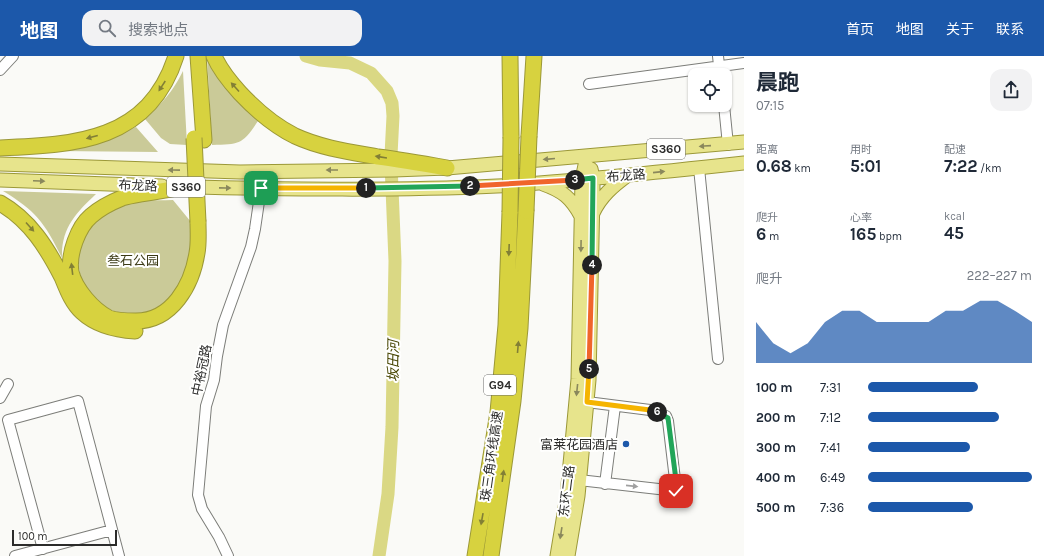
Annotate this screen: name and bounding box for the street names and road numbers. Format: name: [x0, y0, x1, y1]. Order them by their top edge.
road number: S360: [647, 139, 685, 159]
street label: 布龙路: [606, 166, 646, 185]
street label: 布龙路: [118, 177, 158, 194]
road number: S360: [167, 177, 205, 197]
street label: 中裕冠路: [189, 343, 214, 397]
road number: G94: [484, 375, 516, 395]
street label: 珠三角环线高速: [478, 410, 505, 502]
street label: 东环二路: [556, 464, 577, 518]

